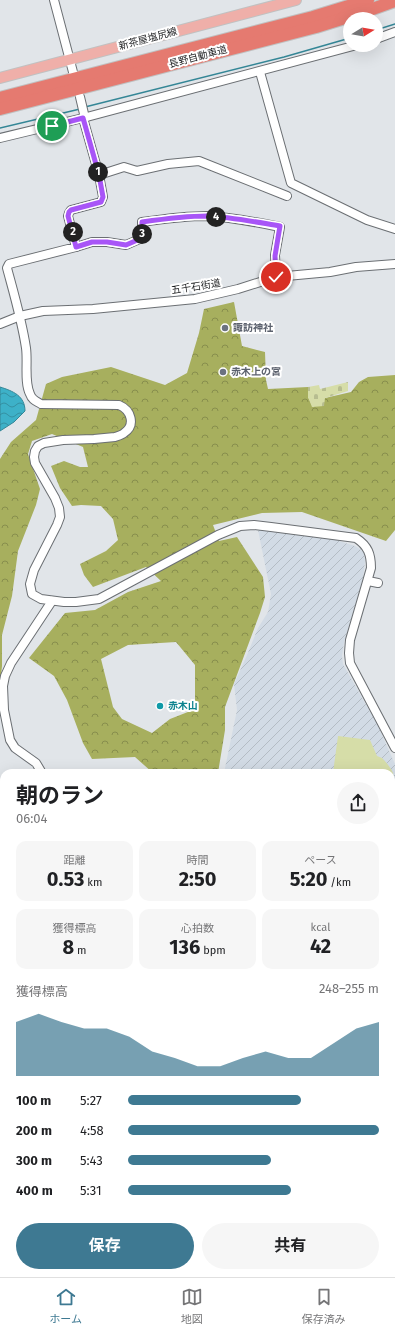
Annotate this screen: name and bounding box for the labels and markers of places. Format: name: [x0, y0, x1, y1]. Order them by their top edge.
pin: [35, 109, 69, 143]
pin: 1: [88, 162, 108, 182]
pin: 4: [206, 207, 226, 227]
pin: 2: [63, 222, 83, 242]
pin: 3: [132, 224, 152, 244]
pin: [259, 260, 293, 294]
place label: 諏訪神社: [233, 322, 274, 334]
marker: 諏訪神社: [220, 323, 230, 333]
place label: 赤木上の宮: [231, 366, 281, 378]
marker: 赤木上の宮: [218, 367, 228, 377]
place label: 赤木山: [168, 700, 198, 712]
marker: 赤木山: [155, 701, 165, 711]

